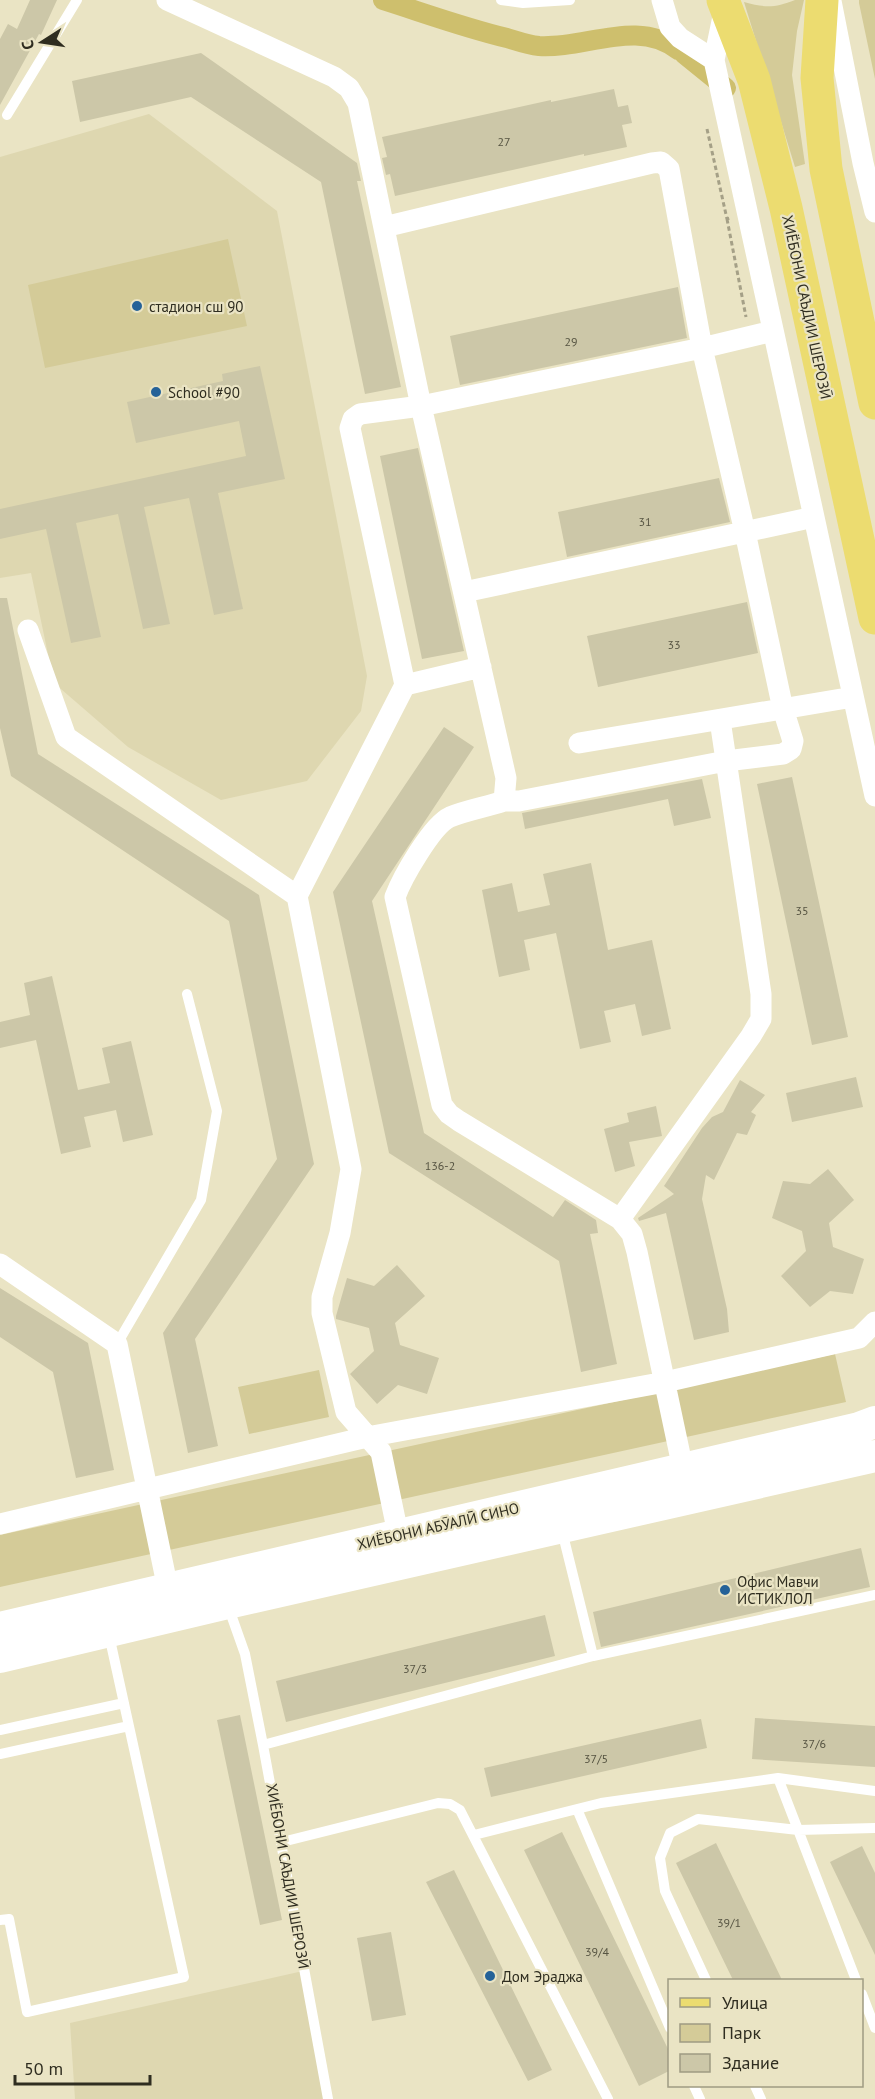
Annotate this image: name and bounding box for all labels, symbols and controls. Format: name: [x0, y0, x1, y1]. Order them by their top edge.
north arrow: [12, 12, 72, 72]
text: С: [17, 39, 38, 52]
house number: 27: [497, 134, 511, 149]
street label: ХИЁБОНИ САЪДИИ ШЕРОЗӢ: [778, 213, 836, 401]
place label: стадион сш 90: [149, 297, 244, 316]
marker: стадион сш 90: [130, 299, 144, 313]
house number: 29: [564, 334, 578, 349]
place label: School #90: [168, 383, 240, 402]
marker: School #90: [149, 385, 163, 399]
house number: 31: [638, 514, 652, 529]
house number: 33: [667, 637, 681, 652]
house number: 35: [795, 903, 809, 918]
house number: 136-2: [425, 1158, 455, 1173]
street label: ХИЁБОНИ АБӮАЛӢ СИНО: [355, 1498, 521, 1554]
place label: Офис Мавчи ИСТИКЛОЛ: [737, 1572, 819, 1608]
marker: Офис Мавчи ИСТИКЛОЛ: [718, 1583, 732, 1597]
house number: 37/3: [403, 1661, 427, 1676]
house number: 37/6: [802, 1736, 826, 1751]
house number: 37/5: [584, 1751, 608, 1766]
street label: ХИЁБОНИ САЪДИИ ШЕРОЗӢ: [262, 1782, 314, 1970]
house number: 39/1: [717, 1915, 741, 1930]
house number: 39/4: [585, 1944, 609, 1959]
place label: Дом Эраджа: [502, 1967, 583, 1986]
marker: Дом Эраджа: [483, 1969, 497, 1983]
legend: [668, 1979, 863, 2087]
text: Улица: [722, 1991, 768, 2014]
text: Парк: [722, 2021, 762, 2044]
scale bar: [15, 2048, 150, 2086]
text: Здание: [722, 2051, 779, 2074]
text: 50 m: [24, 2057, 63, 2080]

